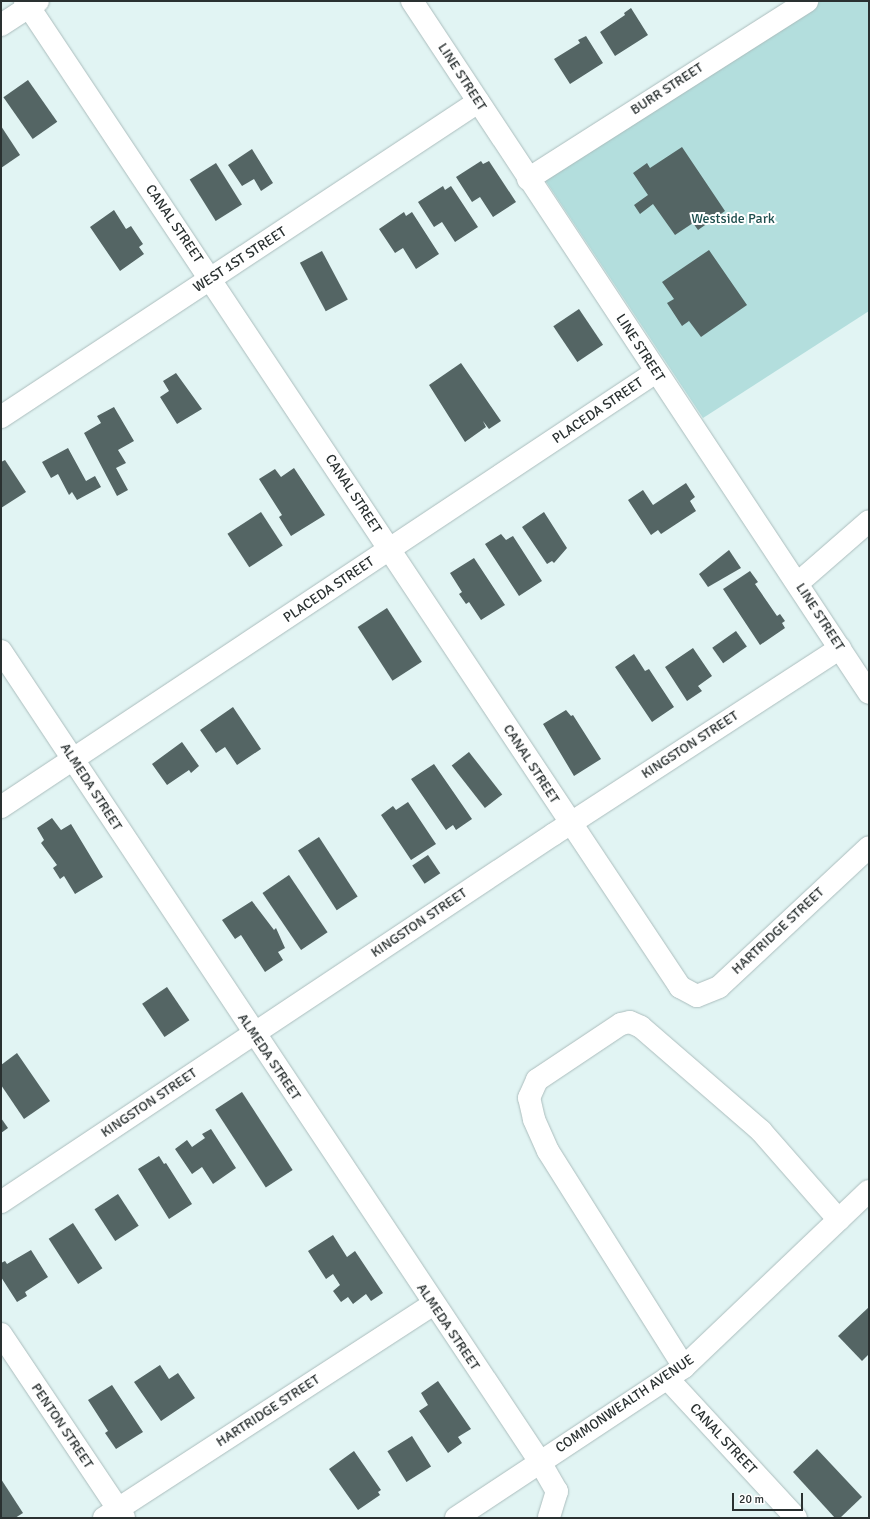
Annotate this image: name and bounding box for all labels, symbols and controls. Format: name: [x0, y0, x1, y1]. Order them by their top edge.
street label: LINE STREET: [434, 40, 490, 114]
street label: BURR STREET: [628, 59, 706, 119]
street label: CANAL STREET: [142, 182, 206, 266]
park label: Westside Park: [691, 211, 775, 227]
street label: WEST 1ST STREET: [190, 224, 290, 296]
street label: LINE STREET: [612, 311, 668, 385]
street label: PLACEDA STREET: [549, 374, 647, 448]
street label: CANAL STREET: [321, 451, 385, 537]
street label: PLACEDA STREET: [280, 553, 378, 627]
street label: LINE STREET: [792, 580, 848, 654]
street label: KINGSTON STREET: [638, 707, 742, 783]
street label: CANAL STREET: [499, 721, 563, 807]
street label: ALMEDA STREET: [56, 740, 126, 834]
street label: HARTRIDGE STREET: [728, 884, 828, 978]
street label: KINGSTON STREET: [368, 885, 470, 961]
street label: ALMEDA STREET: [234, 1010, 304, 1104]
street label: KINGSTON STREET: [98, 1065, 200, 1141]
street label: ALMEDA STREET: [413, 1280, 483, 1374]
street label: COMMONWEALTH AVENUE: [553, 1351, 697, 1457]
street label: HARTRIDGE STREET: [213, 1371, 323, 1451]
street label: PENTON STREET: [27, 1380, 97, 1472]
street label: CANAL STREET: [686, 1400, 760, 1478]
scale bar: [734, 1485, 805, 1511]
text: 20 m: [739, 1492, 764, 1507]

